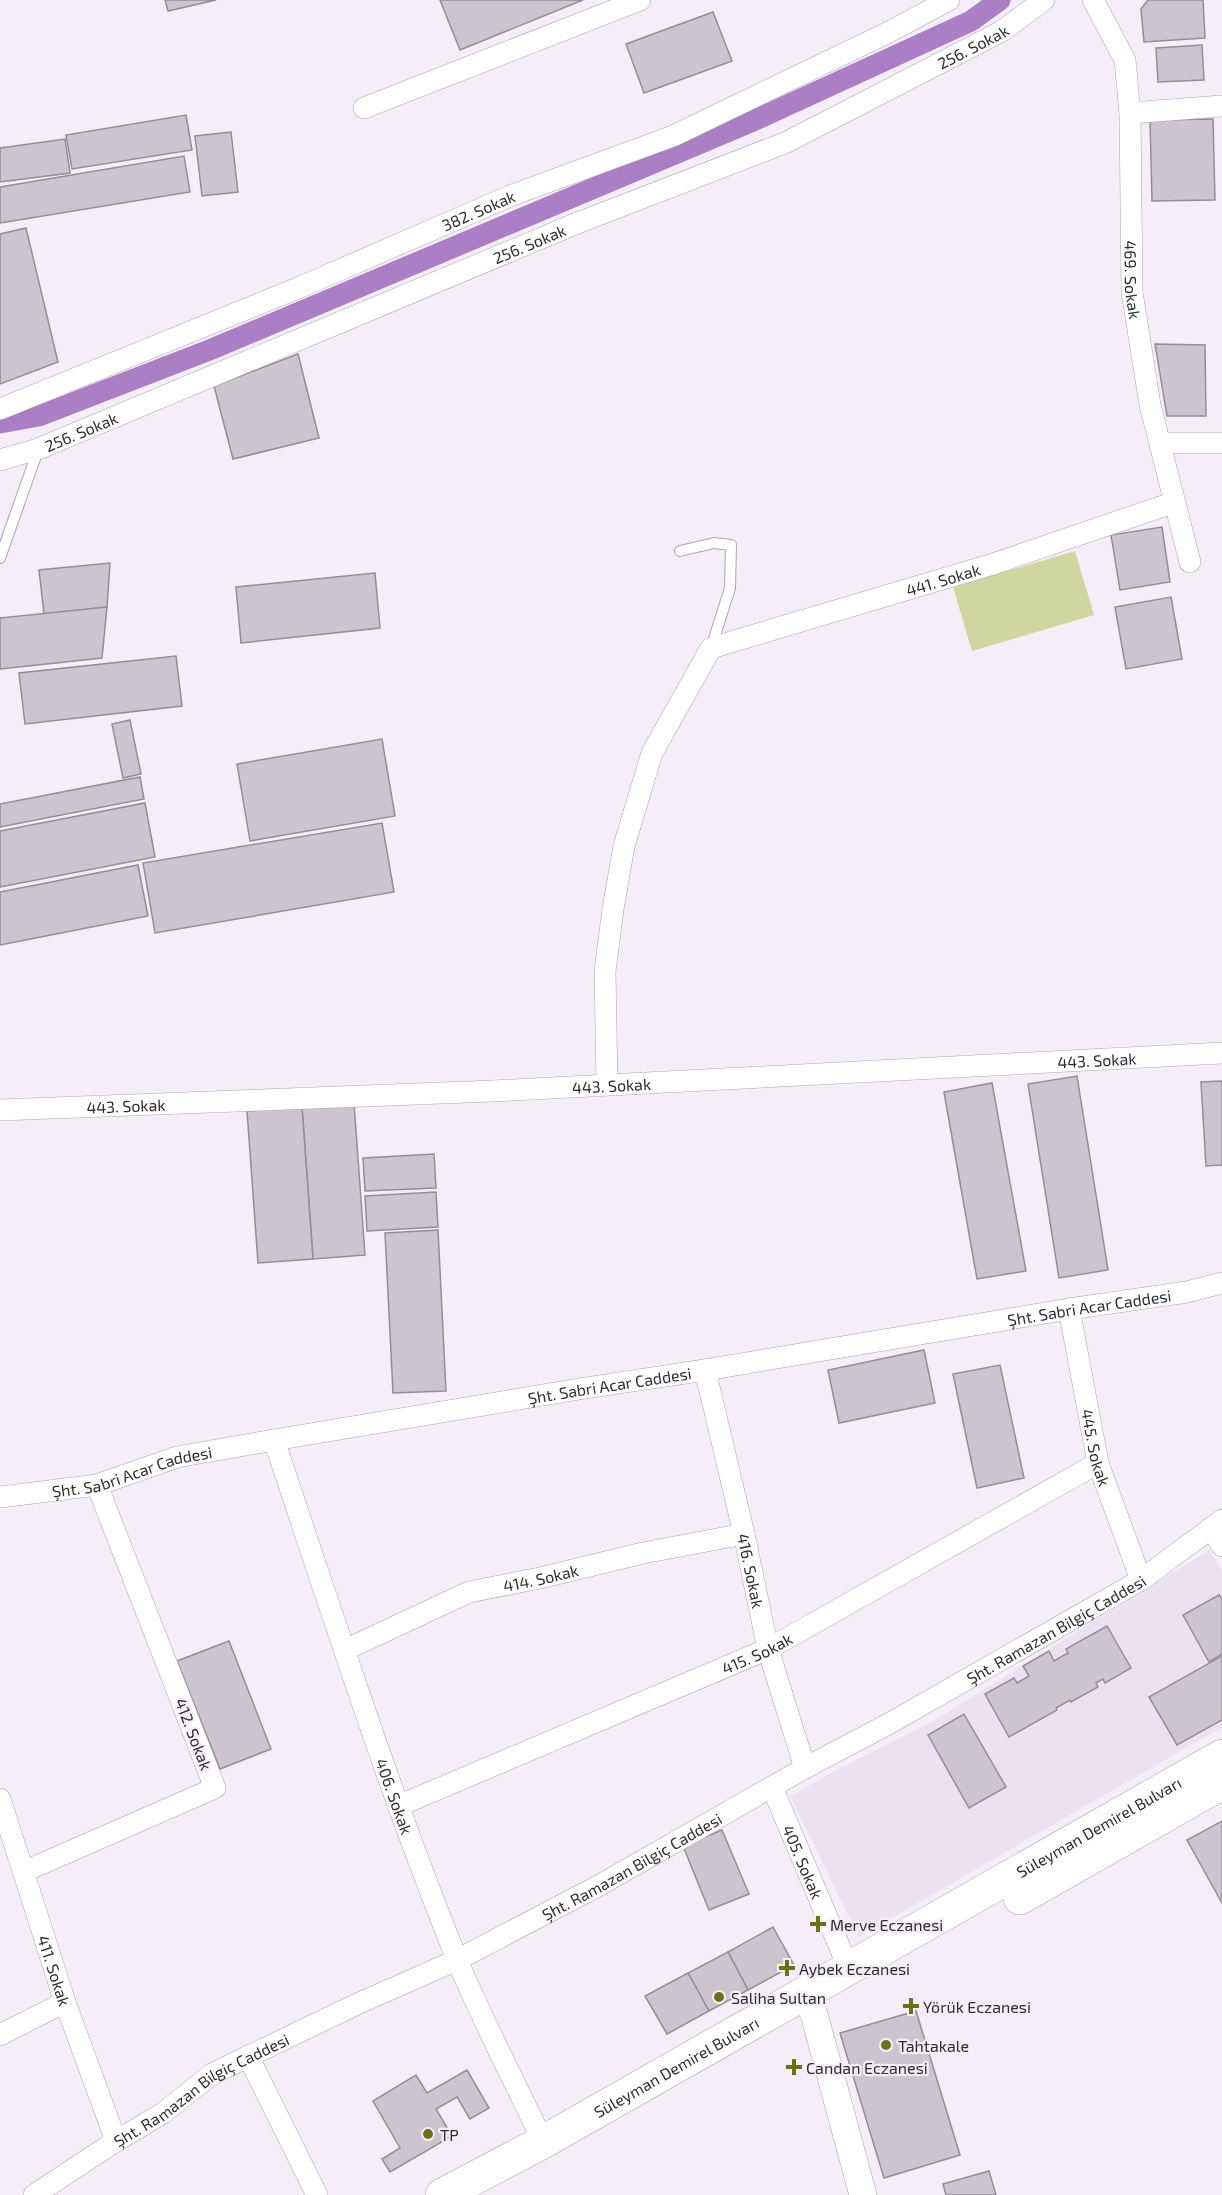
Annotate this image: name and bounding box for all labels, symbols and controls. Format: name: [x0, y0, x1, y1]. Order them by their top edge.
street label: 256. Sokak: [934, 20, 1012, 72]
street label: 382. Sokak: [439, 186, 517, 234]
street label: 256. Sokak: [490, 220, 568, 267]
street label: 469. Sokak: [1122, 240, 1146, 320]
street label: 256. Sokak: [42, 407, 120, 455]
street label: 441. Sokak: [904, 559, 982, 599]
street label: 443. Sokak: [1057, 1048, 1137, 1071]
street label: 443. Sokak: [572, 1073, 651, 1096]
street label: 443. Sokak: [86, 1094, 166, 1116]
street label: Şht. Sabri Acar Caddesi: [1006, 1285, 1172, 1330]
street label: Şht. Sabri Acar Caddesi: [526, 1363, 693, 1408]
street label: 445. Sokak: [1078, 1407, 1115, 1488]
street label: Şht. Sabri Acar Caddesi: [51, 1442, 213, 1501]
street label: 416. Sokak: [735, 1532, 769, 1610]
street label: 414. Sokak: [501, 1560, 580, 1595]
street label: Şht. Ramazan Bilgiç Caddesi: [963, 1571, 1149, 1688]
street label: 415. Sokak: [719, 1628, 795, 1677]
street label: 412. Sokak: [172, 1695, 216, 1773]
street label: 406. Sokak: [373, 1756, 417, 1836]
street label: Süleyman Demirel Bulvarı: [1013, 1772, 1184, 1881]
street label: Şht. Ramazan Bilgiç Caddesi: [538, 1808, 725, 1924]
street label: 405. Sokak: [780, 1822, 828, 1901]
place label: Merve Eczanesi: [830, 1915, 943, 1934]
marker: Merve Eczanesi: [811, 1917, 825, 1931]
street label: 411. Sokak: [35, 1933, 75, 2008]
place label: Aybek Eczanesi: [799, 1959, 910, 1978]
marker: Aybek Eczanesi: [780, 1961, 794, 1975]
place label: Saliha Sultan: [731, 1988, 826, 2007]
marker: Saliha Sultan: [712, 1990, 726, 2004]
place label: Yörük Eczanesi: [923, 1997, 1031, 2016]
marker: Yörük Eczanesi: [904, 1999, 918, 2013]
street label: Süleyman Demirel Bulvarı: [590, 2012, 762, 2121]
street label: Şht. Ramazan Bilgiç Caddesi: [110, 2029, 292, 2151]
place label: Tahtakale: [898, 2036, 969, 2055]
marker: Tahtakale: [879, 2038, 893, 2052]
place label: Candan Eczanesi: [806, 2058, 928, 2077]
marker: Candan Eczanesi: [787, 2060, 801, 2074]
place label: TP: [440, 2125, 459, 2144]
marker: TP: [421, 2127, 435, 2141]

